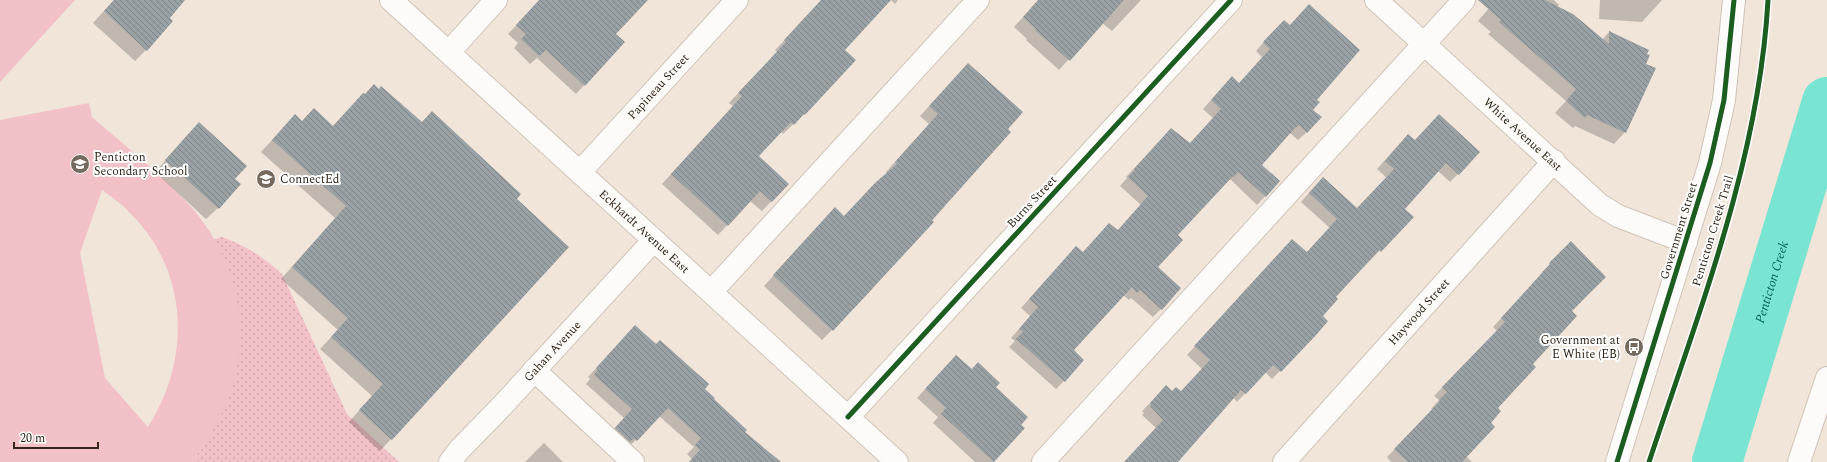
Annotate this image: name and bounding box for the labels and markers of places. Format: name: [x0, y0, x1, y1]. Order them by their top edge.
place label: Penticton Secondary School: [94, 148, 188, 181]
school or university icon: Penticton Secondary School: [69, 153, 91, 175]
school or university icon: ConnectEd: [255, 168, 277, 190]
place label: ConnectEd: [280, 170, 340, 189]
place label: Government at E White (EB): [1541, 331, 1620, 364]
bus stop icon: Government at E White (EB): [1623, 336, 1645, 358]

